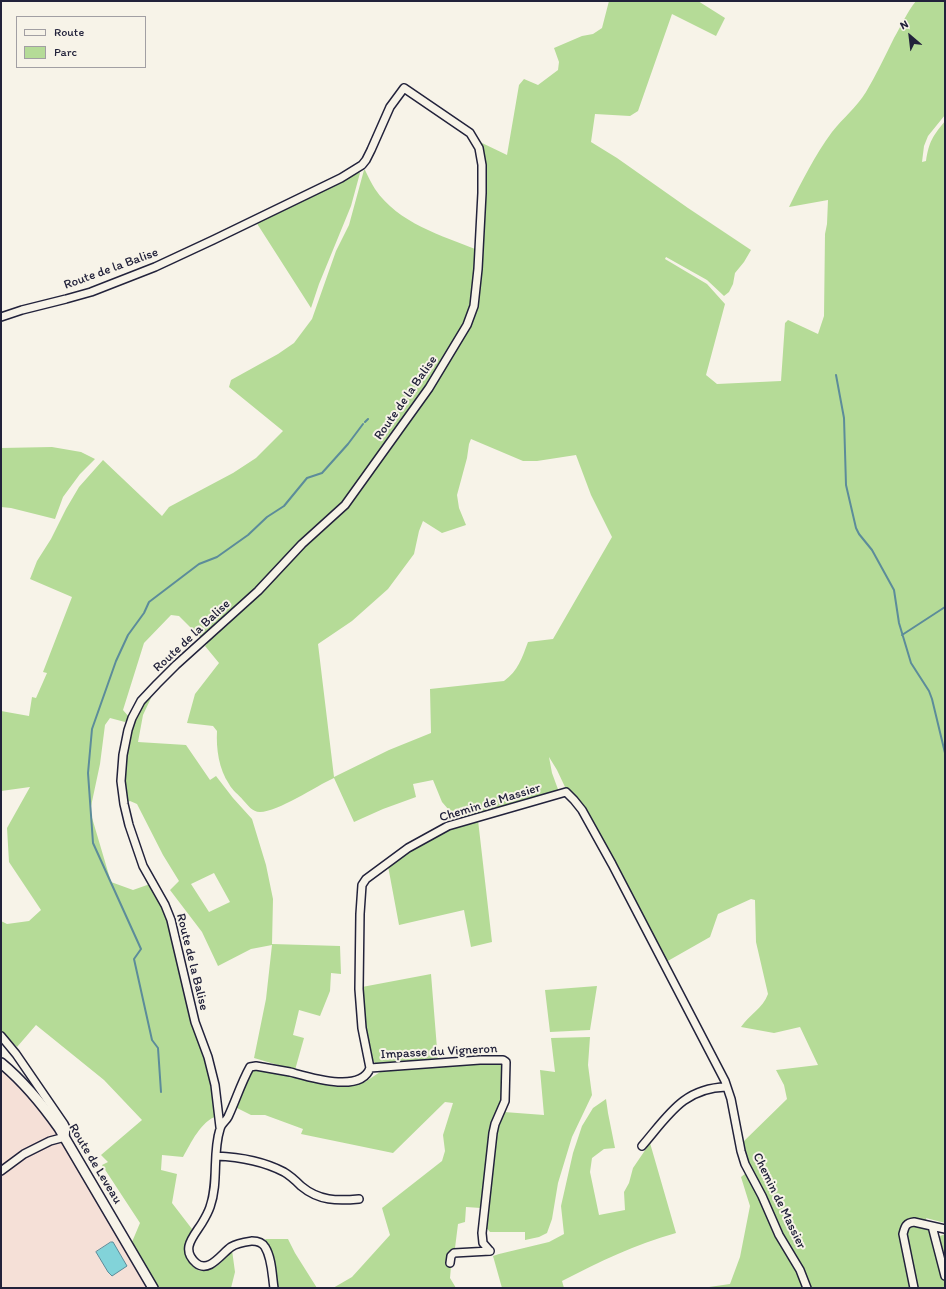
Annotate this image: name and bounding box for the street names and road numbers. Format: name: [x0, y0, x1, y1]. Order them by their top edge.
street label: Route de la Balise: [62, 245, 160, 293]
street label: Route de la Balise: [371, 353, 441, 443]
street label: Route de la Balise: [150, 596, 234, 676]
street label: Chemin de Massier: [437, 780, 543, 826]
street label: Route de la Balise: [172, 912, 212, 1012]
street label: Impasse du Vigneron: [380, 1041, 498, 1063]
street label: Route de Leveau: [65, 1121, 125, 1207]
street label: Chemin de Massier: [749, 1150, 809, 1252]

